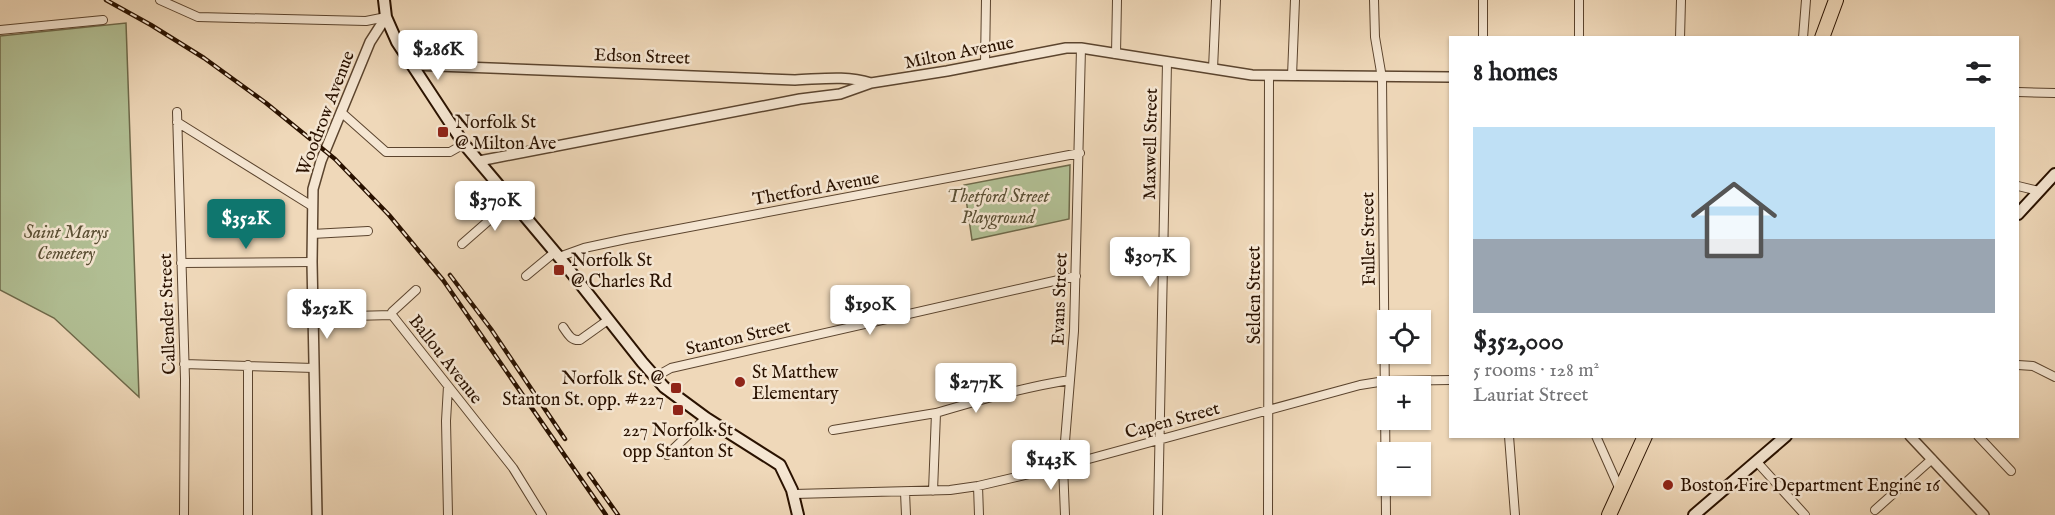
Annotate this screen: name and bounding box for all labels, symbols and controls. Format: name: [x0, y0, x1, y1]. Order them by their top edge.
pin: $286K: [396, 30, 480, 81]
street label: Milton Avenue: [903, 32, 1016, 75]
text: $286K: [412, 37, 464, 62]
street label: Edson Street: [593, 44, 690, 71]
street label: Woodrow Avenue: [292, 48, 361, 179]
text: 8 homes: [1473, 56, 1558, 89]
icon: filters: [1962, 56, 1995, 89]
street label: Maxwell Street: [1139, 88, 1164, 200]
place label: Norfolk St @ Milton Ave: [455, 112, 556, 156]
marker: Norfolk St @ Milton Ave: [436, 125, 450, 139]
icon: home: [1680, 166, 1788, 274]
street label: Thetford Avenue: [751, 167, 881, 212]
pin: $370K: [453, 181, 537, 232]
park label: Thetford Street Playground: [947, 186, 1050, 230]
text: $370K: [469, 188, 521, 213]
street label: Fuller Street: [1357, 192, 1382, 286]
pin: $352K: [204, 199, 288, 250]
text: $352K: [221, 206, 271, 231]
park label: Saint Marys Cemetery: [24, 222, 109, 266]
pin: $307K: [1108, 237, 1192, 288]
text: $307K: [1124, 244, 1176, 269]
street label: Selden Street: [1244, 246, 1267, 344]
place label: Norfolk St @ Charles Rd: [571, 250, 672, 294]
street label: Evans Street: [1047, 252, 1074, 346]
street label: Callender Street: [155, 253, 182, 375]
marker: Norfolk St @ Charles Rd: [552, 263, 566, 277]
pin: $190K: [828, 285, 912, 336]
pin: $252K: [285, 289, 369, 340]
text: $190K: [844, 292, 896, 317]
text: $252K: [301, 296, 353, 321]
map controls: [1377, 310, 1431, 496]
button: locate: [1377, 310, 1431, 364]
street label: Ballou Avenue: [403, 311, 487, 409]
street label: Stanton Street: [684, 315, 793, 362]
text: $352,000: [1473, 325, 1564, 358]
text: 5 rooms · 128 m²: [1473, 358, 1599, 383]
place label: St Matthew Elementary: [752, 362, 839, 406]
pin: $277K: [934, 363, 1018, 414]
place label: Norfolk St. @ Stanton St. opp. #227: [502, 368, 664, 412]
text: $277K: [949, 370, 1003, 395]
marker: St Matthew Elementary: [733, 375, 747, 389]
button: +: [1377, 376, 1431, 430]
marker: Norfolk St. @ Stanton St. opp. #227: [669, 381, 683, 395]
text: Lauriat Street: [1473, 383, 1589, 408]
street label: Capen Street: [1123, 398, 1222, 445]
marker: 227 Norfolk St opp Stanton St: [671, 403, 685, 417]
place label: 227 Norfolk St opp Stanton St: [623, 420, 733, 464]
pin: $143K: [1009, 440, 1093, 491]
button: −: [1377, 442, 1431, 496]
text: $143K: [1026, 447, 1076, 472]
place label: Boston Fire Department Engine 16: [1680, 475, 1940, 498]
marker: Boston Fire Department Engine 16: [1661, 478, 1675, 492]

